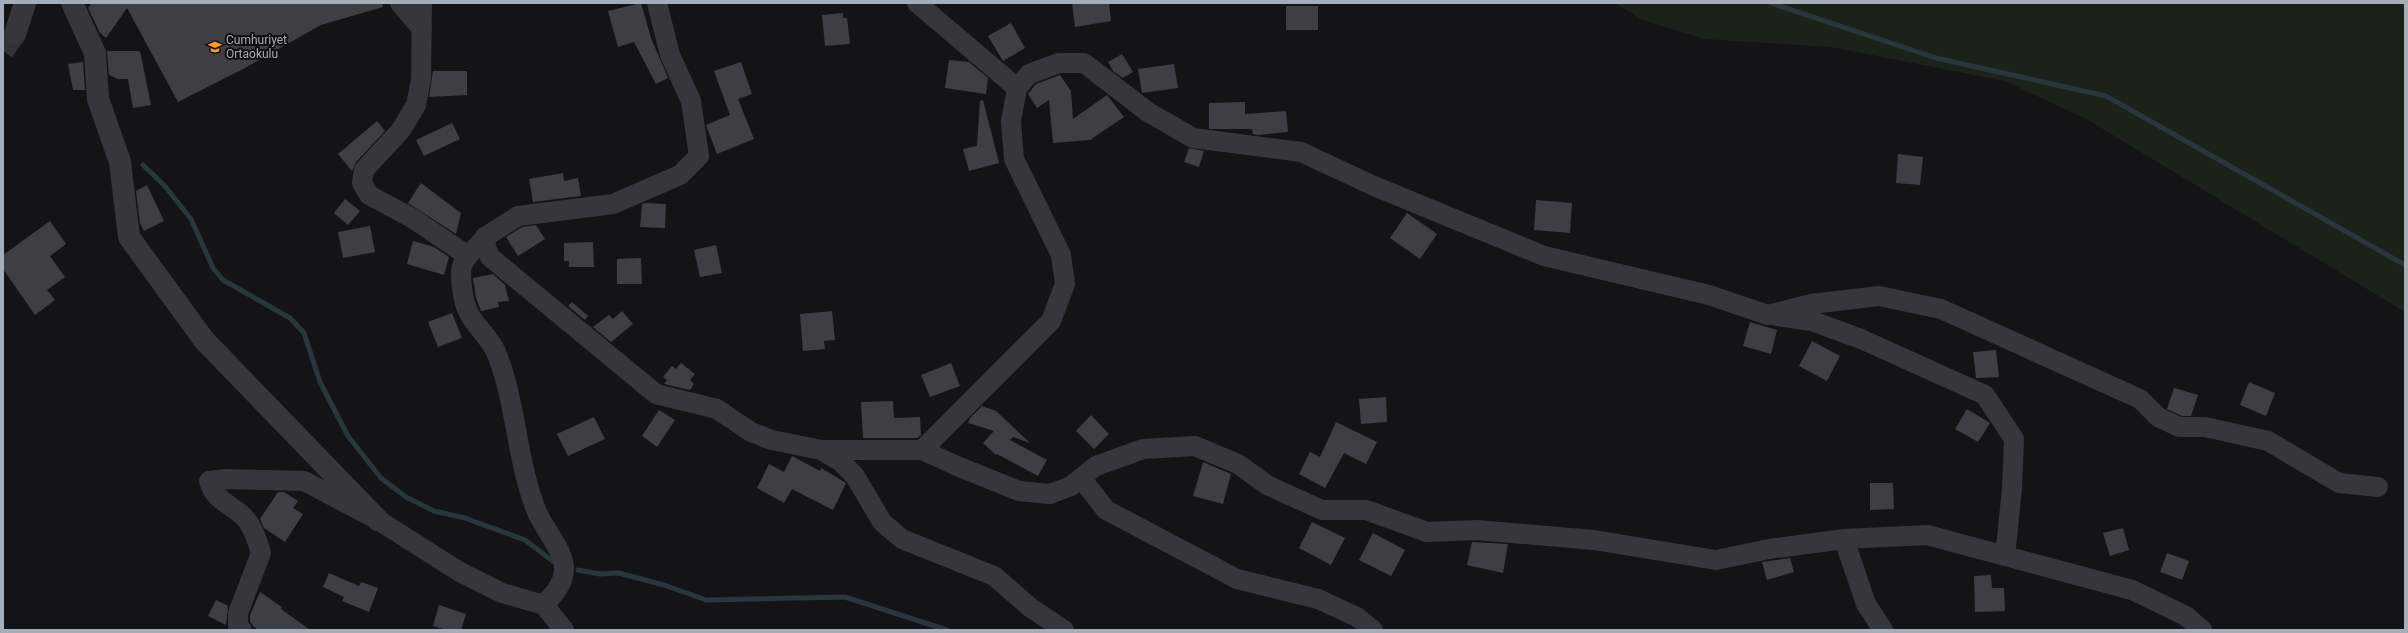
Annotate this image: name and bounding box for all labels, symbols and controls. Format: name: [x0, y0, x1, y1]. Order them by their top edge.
place label: Cumhuriyet Ortaokulu: [226, 33, 287, 61]
school or university icon: Cumhuriyet Ortaokulu: [207, 39, 223, 55]

